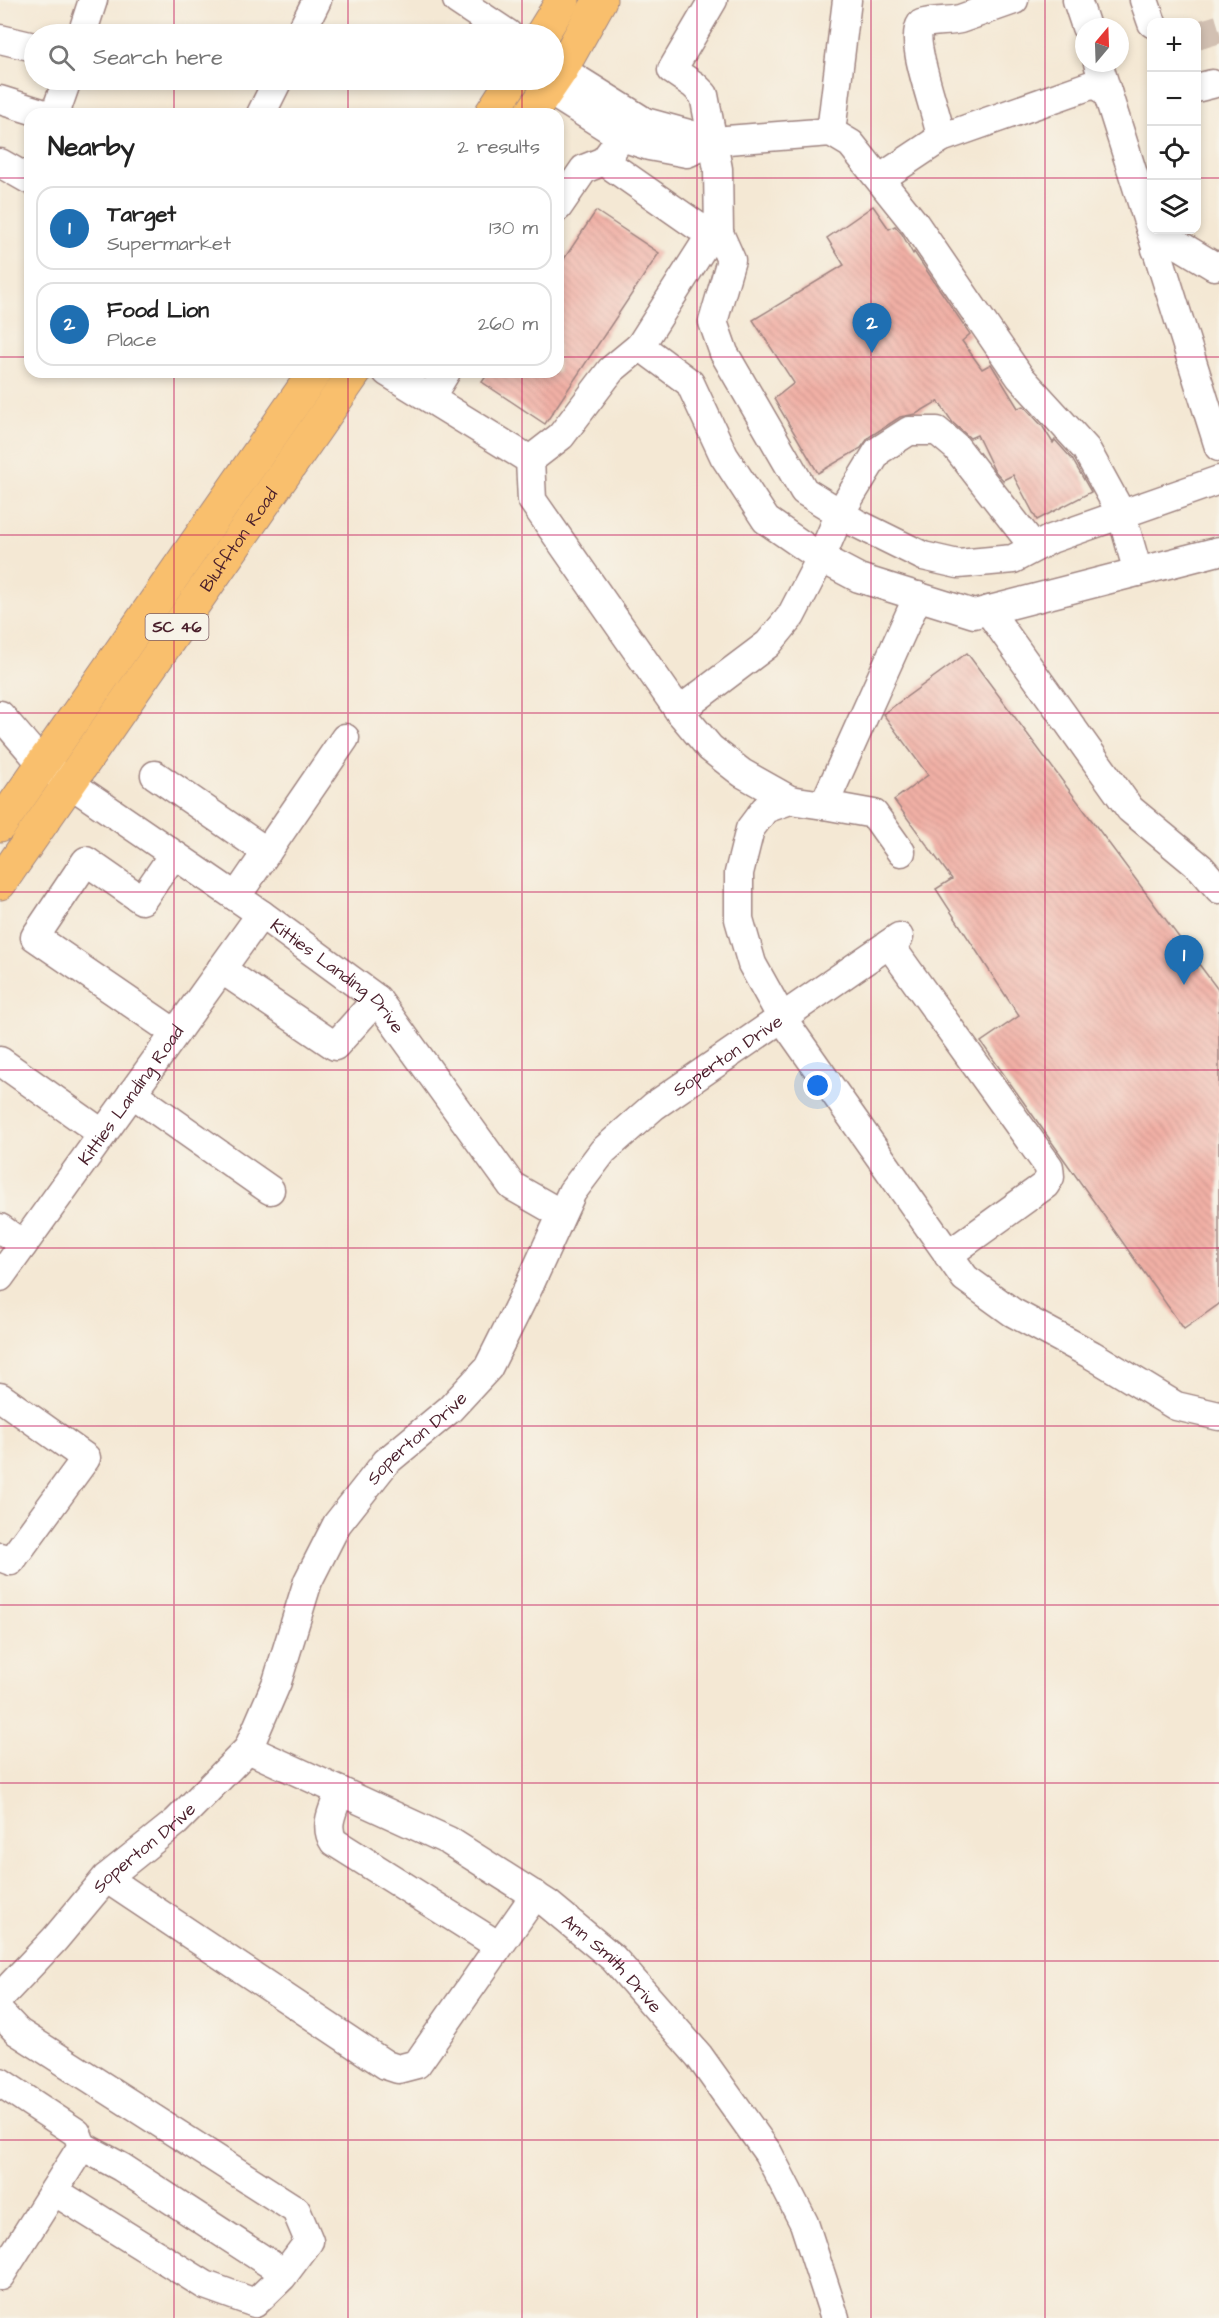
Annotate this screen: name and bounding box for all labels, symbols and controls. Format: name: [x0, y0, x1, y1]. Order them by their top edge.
north arrow: [1075, 18, 1129, 72]
map controls: [1147, 18, 1201, 234]
button: +: [1147, 18, 1201, 72]
search box: [24, 24, 564, 90]
icon: search: [45, 41, 78, 74]
text: Search here: [93, 42, 223, 73]
button: −: [1147, 72, 1201, 126]
button: locate: [1147, 126, 1201, 180]
text: Nearby: [48, 129, 135, 165]
text: 2 results: [457, 133, 540, 161]
button: layers: [1147, 180, 1201, 234]
text: Target: [107, 199, 176, 230]
text: 1: [68, 214, 71, 242]
text: 130 m: [489, 214, 538, 242]
text: Supermarket: [107, 230, 231, 258]
text: Food Lion: [107, 295, 209, 326]
pin: 2: [852, 304, 892, 353]
text: 2: [64, 310, 75, 338]
text: 260 m: [478, 310, 538, 338]
text: Place: [107, 326, 157, 354]
street label: Bluffton Road: [194, 483, 283, 597]
road number: SC 46: [146, 614, 208, 640]
street label: Kitties Landing Drive: [266, 913, 410, 1038]
pin: 1: [1164, 936, 1204, 985]
street label: Soperton Drive: [668, 1008, 788, 1102]
street label: Kitties Landing Road: [72, 1020, 189, 1170]
your location: [803, 1071, 832, 1100]
street label: Soperton Drive: [360, 1386, 473, 1490]
street label: Soperton Drive: [86, 1797, 201, 1898]
street label: Ann Smith Drive: [557, 1908, 668, 2018]

